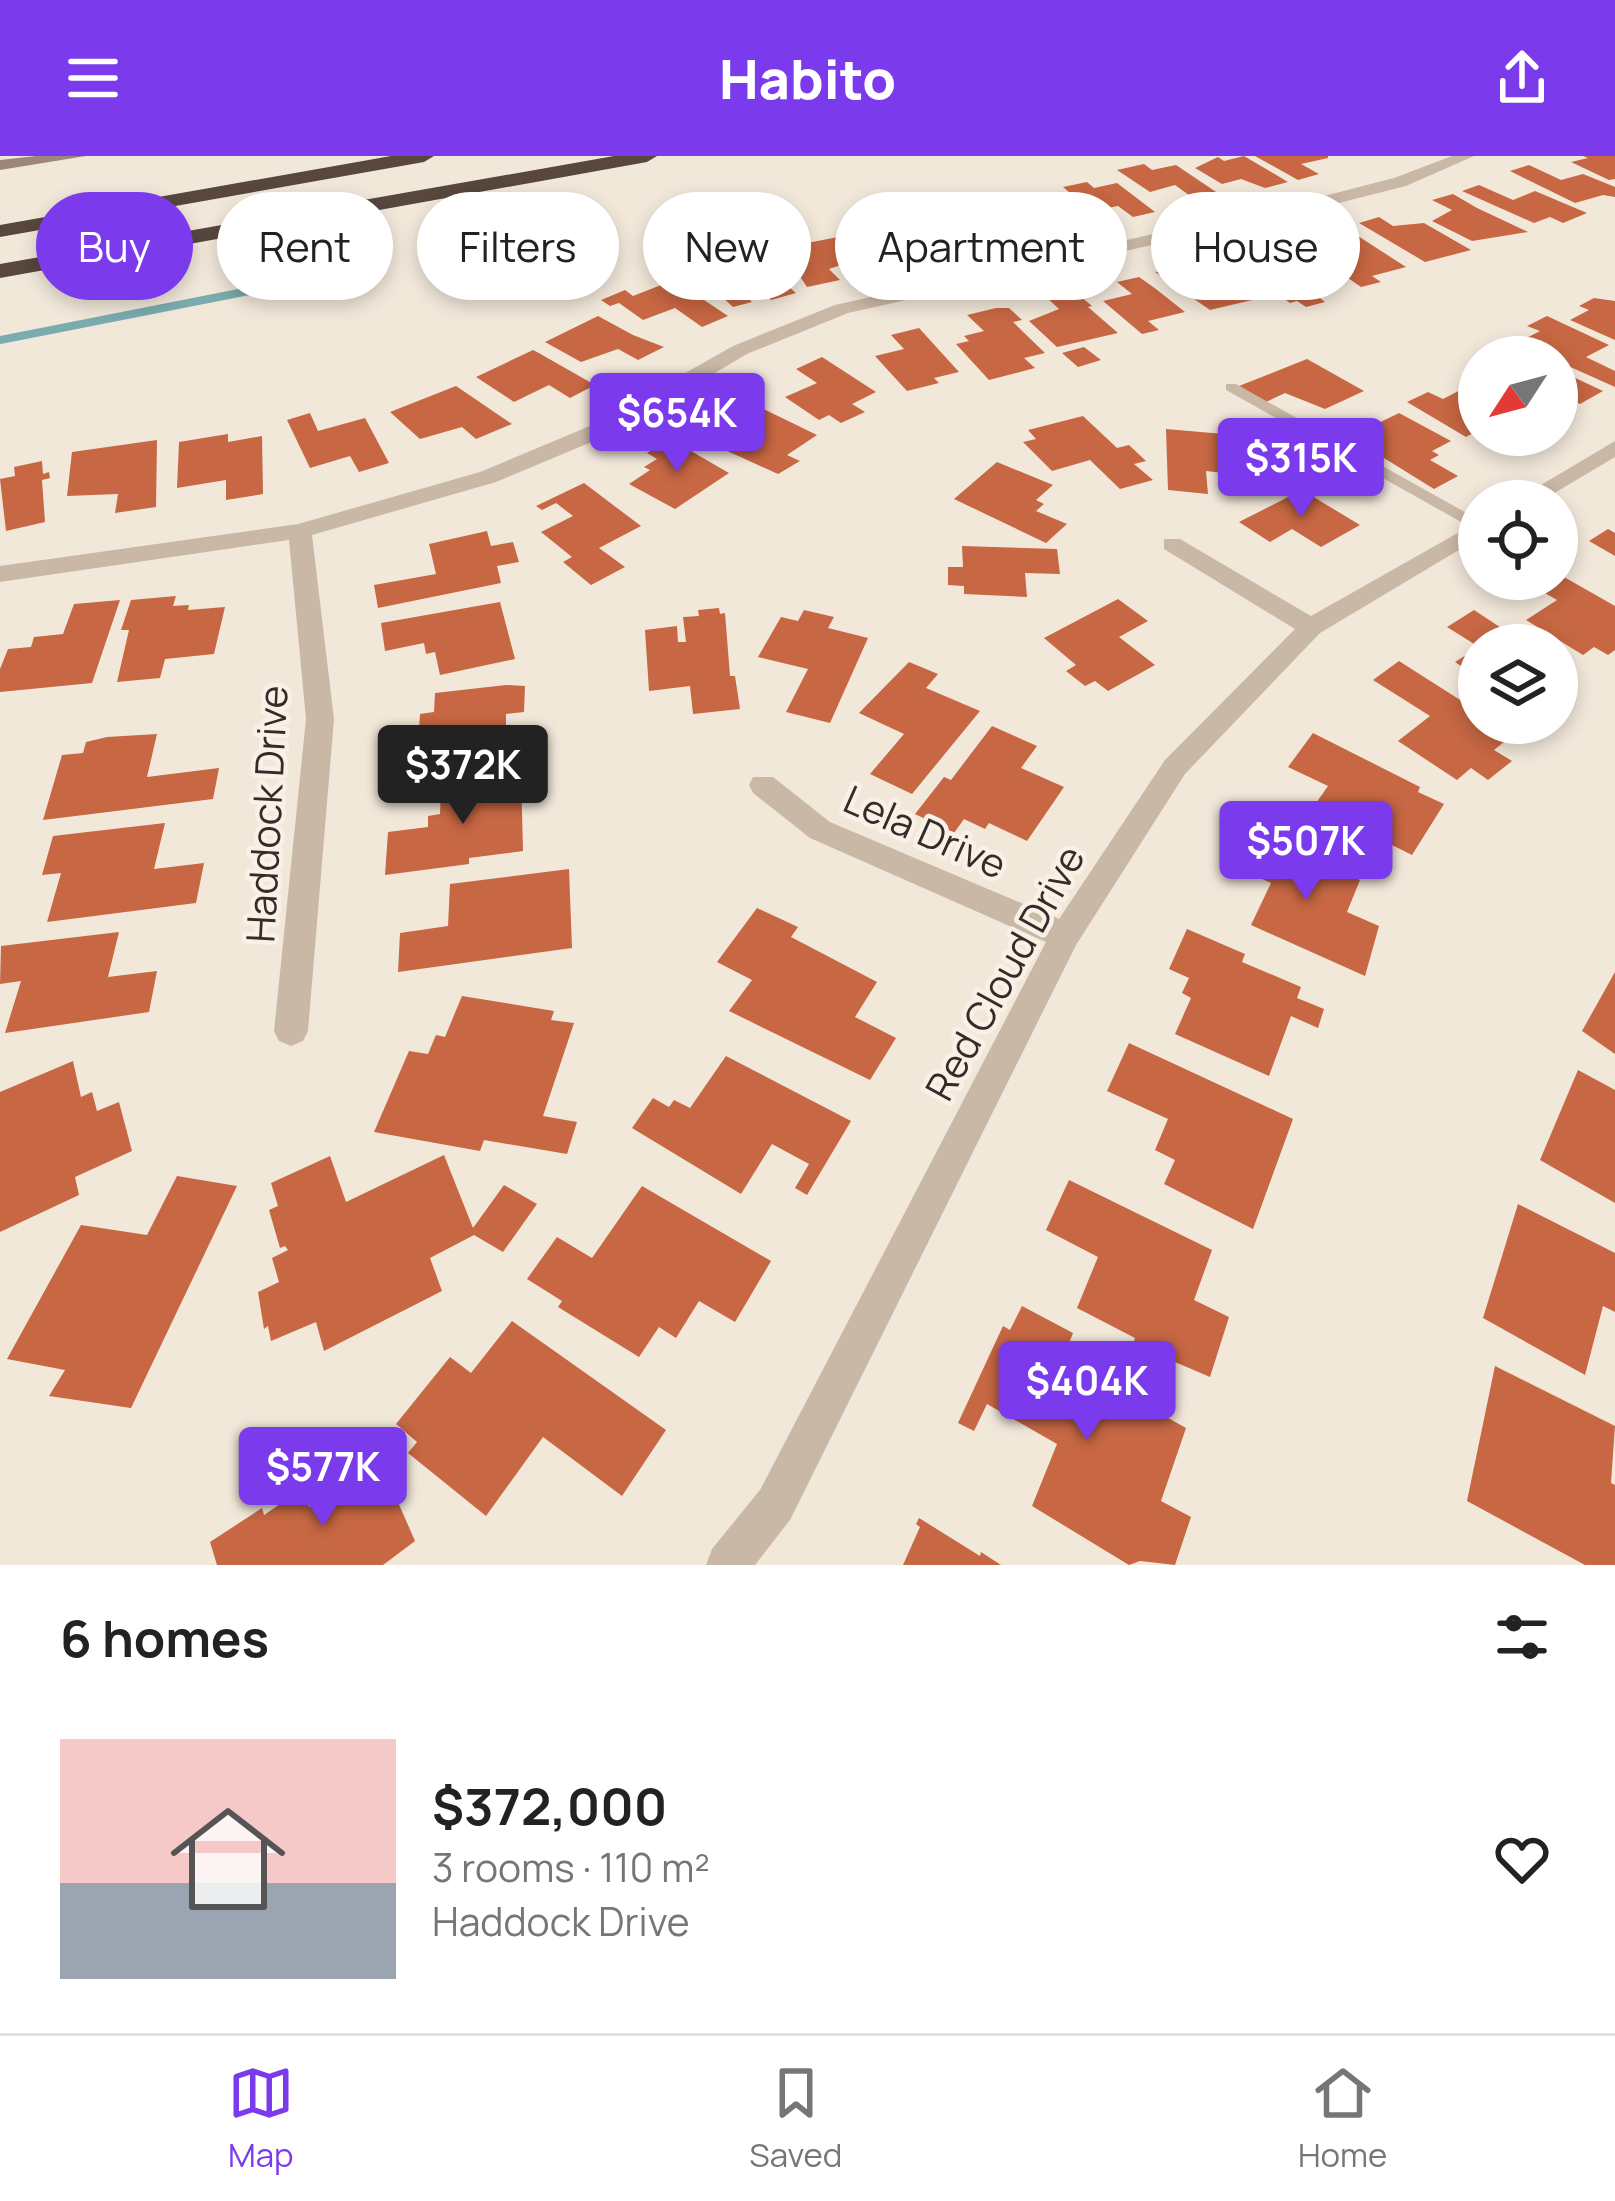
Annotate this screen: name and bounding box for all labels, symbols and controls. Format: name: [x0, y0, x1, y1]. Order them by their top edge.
text: Habito: [719, 41, 896, 115]
icon: menu: [60, 45, 126, 111]
icon: share: [1489, 45, 1555, 111]
chip: Buy: [36, 192, 193, 300]
chip: Rent: [217, 192, 393, 300]
chip: Filters: [417, 192, 619, 300]
chip: New: [643, 192, 811, 300]
chip: Apartment: [835, 192, 1127, 300]
chip: House: [1151, 192, 1360, 300]
north arrow: [1458, 336, 1578, 456]
map controls: [1458, 336, 1578, 744]
pin: $654K: [593, 373, 761, 475]
text: $654K: [617, 385, 737, 439]
pin: $315K: [1217, 418, 1385, 520]
text: $315K: [1245, 430, 1357, 484]
button: locate: [1458, 480, 1578, 600]
button: layers: [1458, 624, 1578, 744]
street label: Haddock Drive: [232, 684, 300, 944]
pin: $372K: [379, 725, 547, 827]
text: $372K: [405, 737, 521, 791]
street label: Lela Drive: [836, 771, 1015, 891]
pin: $507K: [1222, 801, 1390, 903]
text: $507K: [1246, 813, 1366, 867]
street label: Red Cloud Drive: [912, 835, 1096, 1110]
pin: $404K: [1003, 1341, 1171, 1443]
text: $404K: [1026, 1353, 1148, 1407]
pin: $577K: [239, 1427, 407, 1529]
text: $577K: [266, 1439, 380, 1493]
text: 6 homes: [60, 1603, 269, 1672]
icon: filters: [1489, 1604, 1555, 1670]
text: $372,000: [432, 1771, 667, 1840]
icon: home: [156, 1787, 300, 1931]
icon: heart: [1489, 1826, 1555, 1892]
text: 3 rooms · 110 m²: [432, 1840, 710, 1894]
text: Haddock Drive: [432, 1894, 690, 1948]
tab: Map: [228, 2060, 294, 2177]
tab: Saved: [749, 2060, 842, 2177]
tab: Home: [1298, 2060, 1387, 2177]

